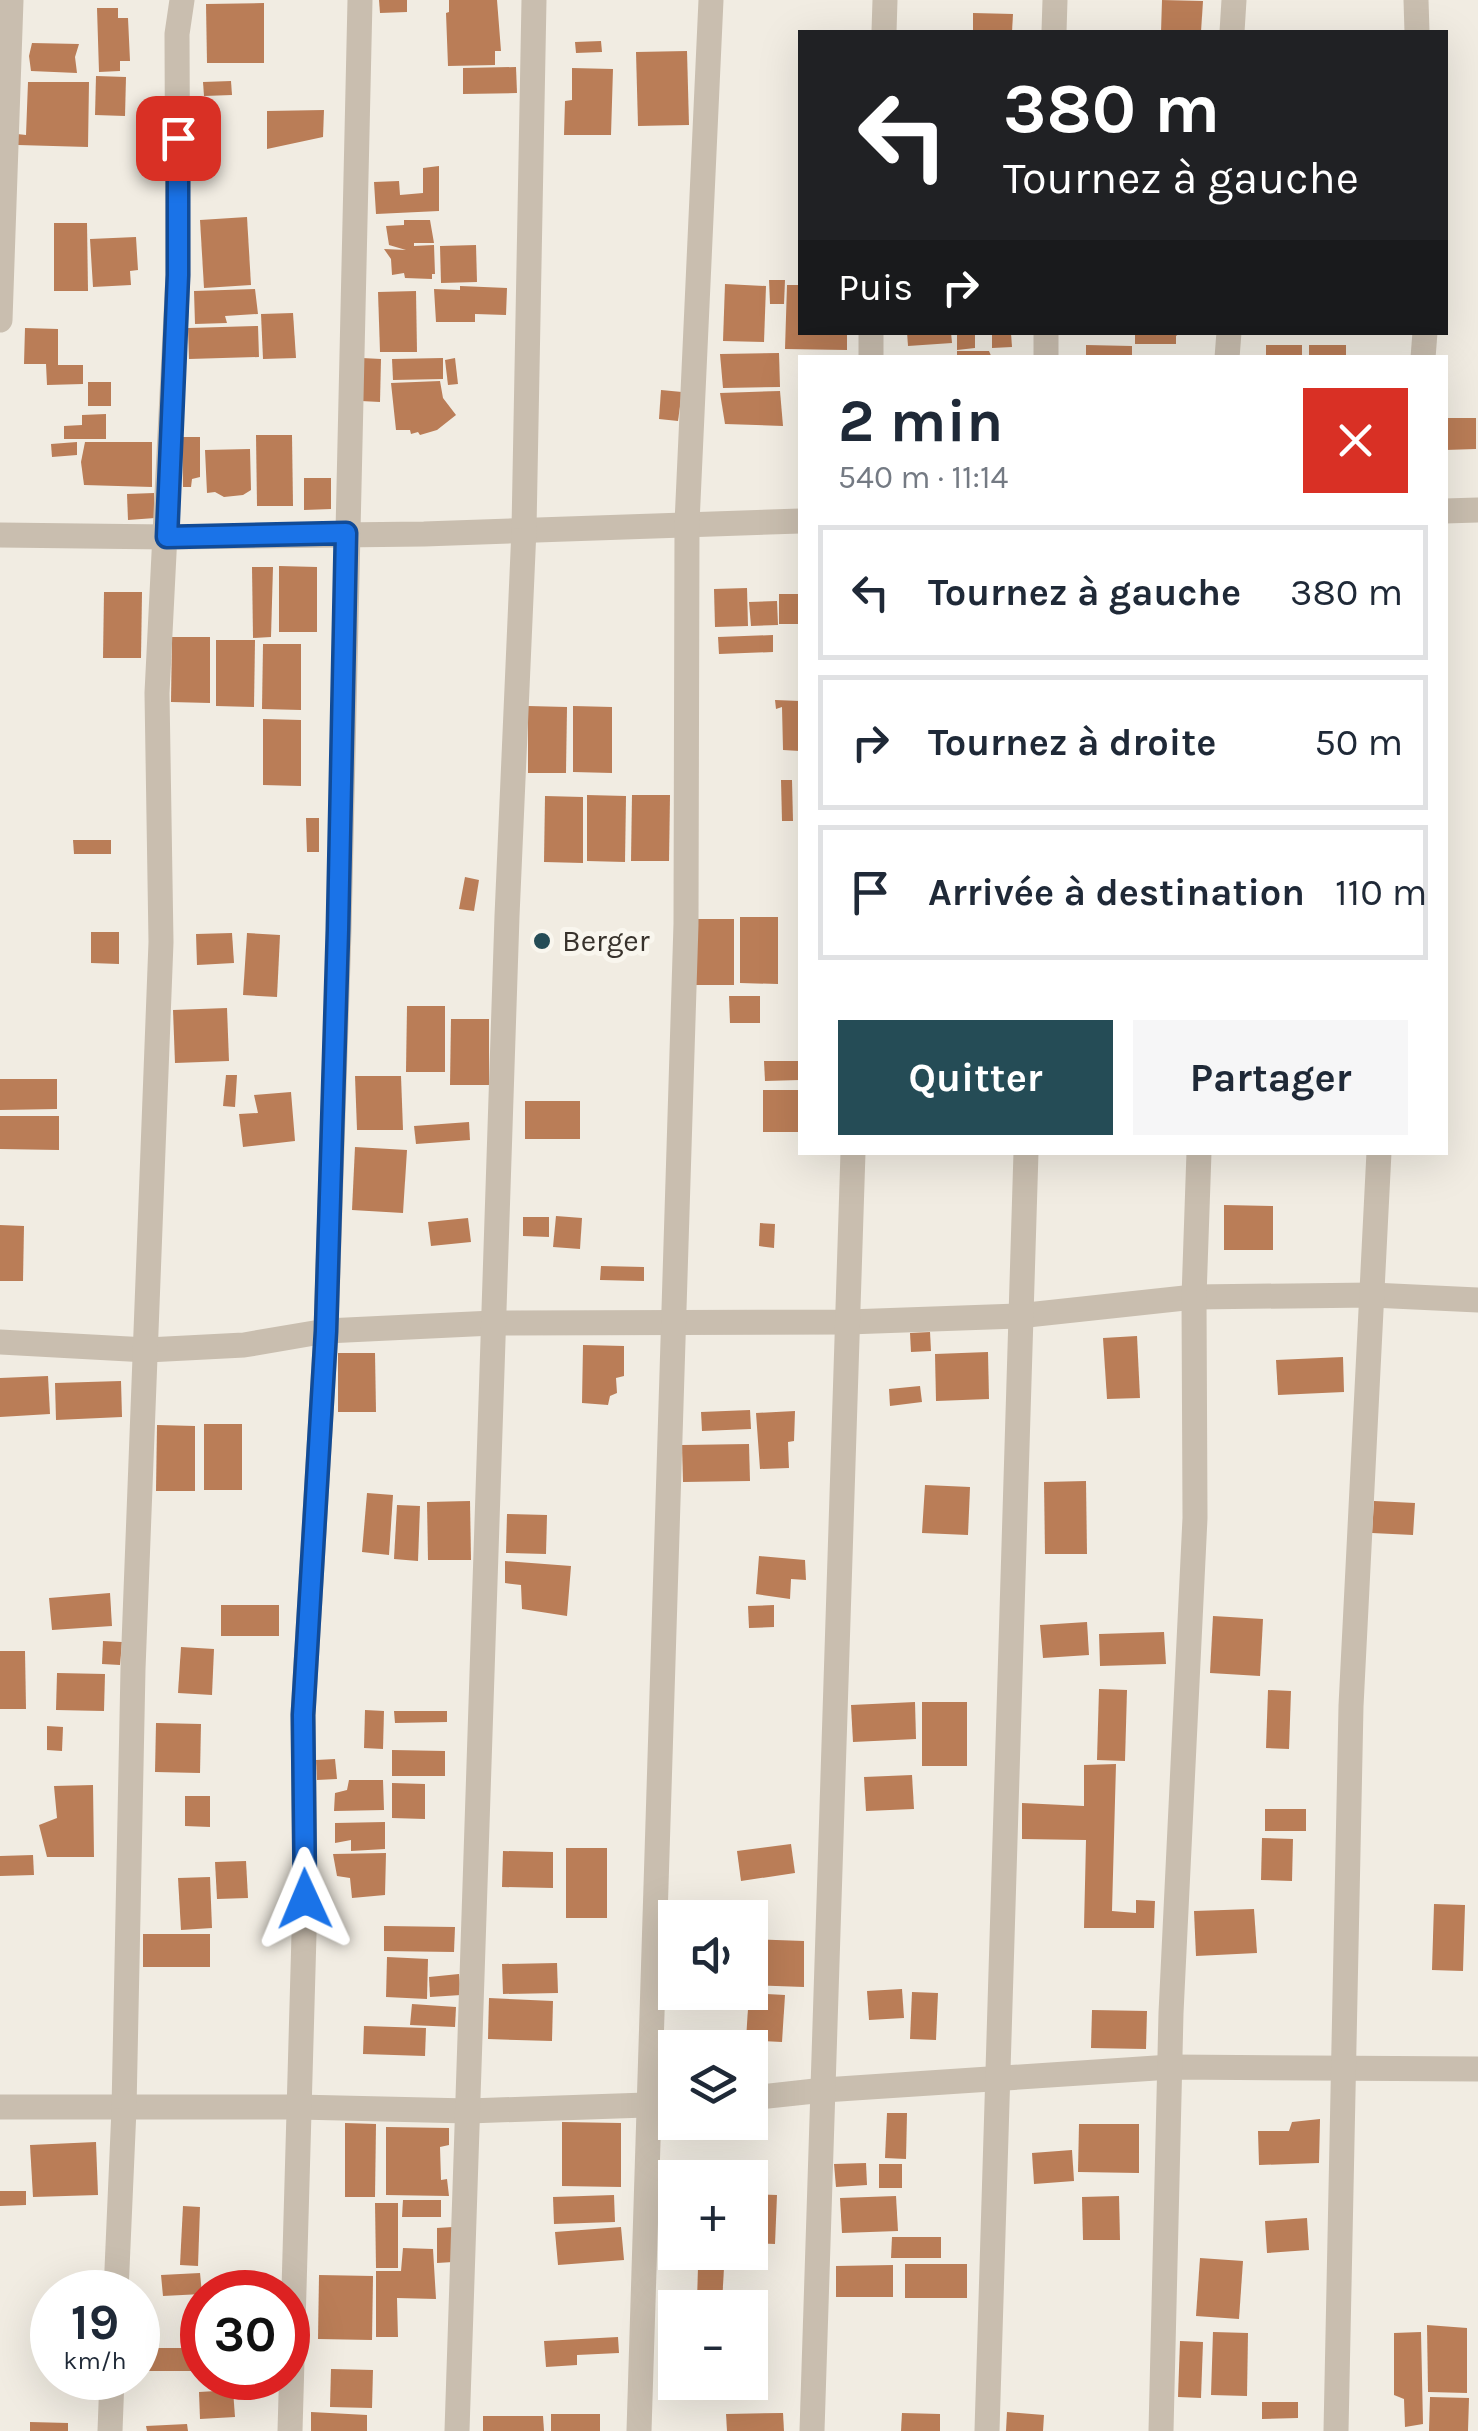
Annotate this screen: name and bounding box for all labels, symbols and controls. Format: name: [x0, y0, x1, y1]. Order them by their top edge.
text: 380 m: [1003, 68, 1220, 150]
icon: left: [838, 70, 968, 200]
pin: [136, 96, 221, 181]
icon: arrive: [151, 111, 206, 166]
text: Tournez à gauche: [1003, 152, 1359, 204]
icon: right: [933, 260, 988, 315]
text: Puis: [838, 265, 913, 310]
text: 2 min: [838, 386, 1003, 456]
button: close: [1303, 388, 1408, 493]
text: 540 m · 11:14: [838, 459, 1008, 496]
icon: left: [843, 565, 898, 620]
text: Tournez à gauche: [928, 570, 1241, 615]
text: 380 m: [1290, 570, 1403, 615]
icon: right: [843, 715, 898, 770]
text: Tournez à droite: [928, 720, 1216, 765]
text: 50 m: [1314, 720, 1403, 765]
icon: arrive: [843, 865, 898, 920]
text: Arrivée à destination: [928, 870, 1305, 915]
text: 110 m: [1335, 870, 1427, 915]
place label: Berger: [562, 923, 650, 959]
marker: Berger: [531, 930, 553, 952]
button: Quitter: [838, 1020, 1113, 1135]
button: Partager: [1133, 1020, 1408, 1135]
position arrow: [253, 1847, 357, 1951]
map controls: [658, 1900, 768, 2400]
button: sound: [658, 1900, 768, 2010]
button: layers: [658, 2030, 768, 2140]
button: +: [658, 2160, 768, 2270]
speed limit sign: 30: [180, 2270, 310, 2400]
button: −: [658, 2290, 768, 2400]
text: 19: [71, 2293, 119, 2352]
text: km/h: [63, 2346, 127, 2375]

